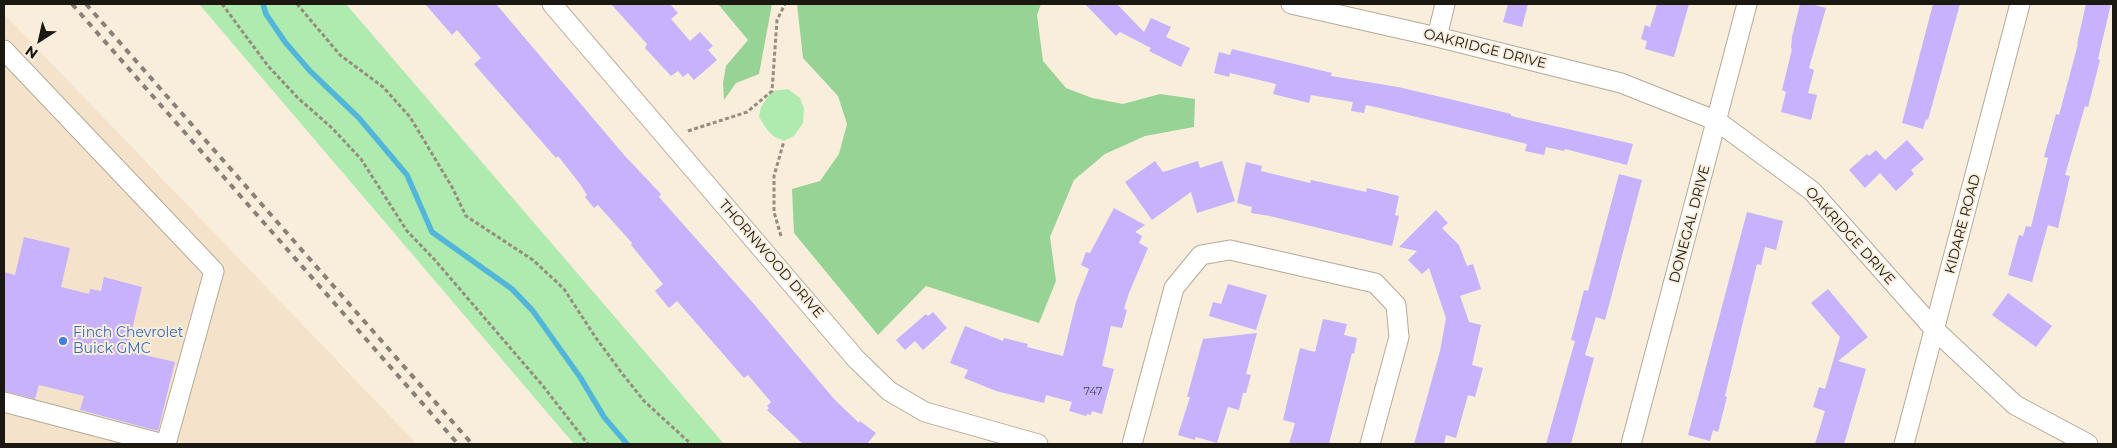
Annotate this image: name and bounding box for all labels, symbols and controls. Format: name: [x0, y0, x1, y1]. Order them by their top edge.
north arrow: [15, 15, 65, 65]
street label: OAKRIDGE DRIVE: [1422, 26, 1548, 72]
text: N: [22, 42, 41, 63]
street label: DONEGAL DRIVE: [1666, 163, 1714, 285]
street label: KIDARE ROAD: [1942, 173, 1984, 275]
street label: OAKRIDGE DRIVE: [1802, 184, 1898, 288]
street label: THORNWOOD DRIVE: [715, 196, 827, 322]
place label: Finch Chevrolet Buick GMC: [73, 325, 183, 358]
marker: Finch Chevrolet Buick GMC: [57, 335, 69, 347]
house number: 747: [1084, 385, 1102, 399]

